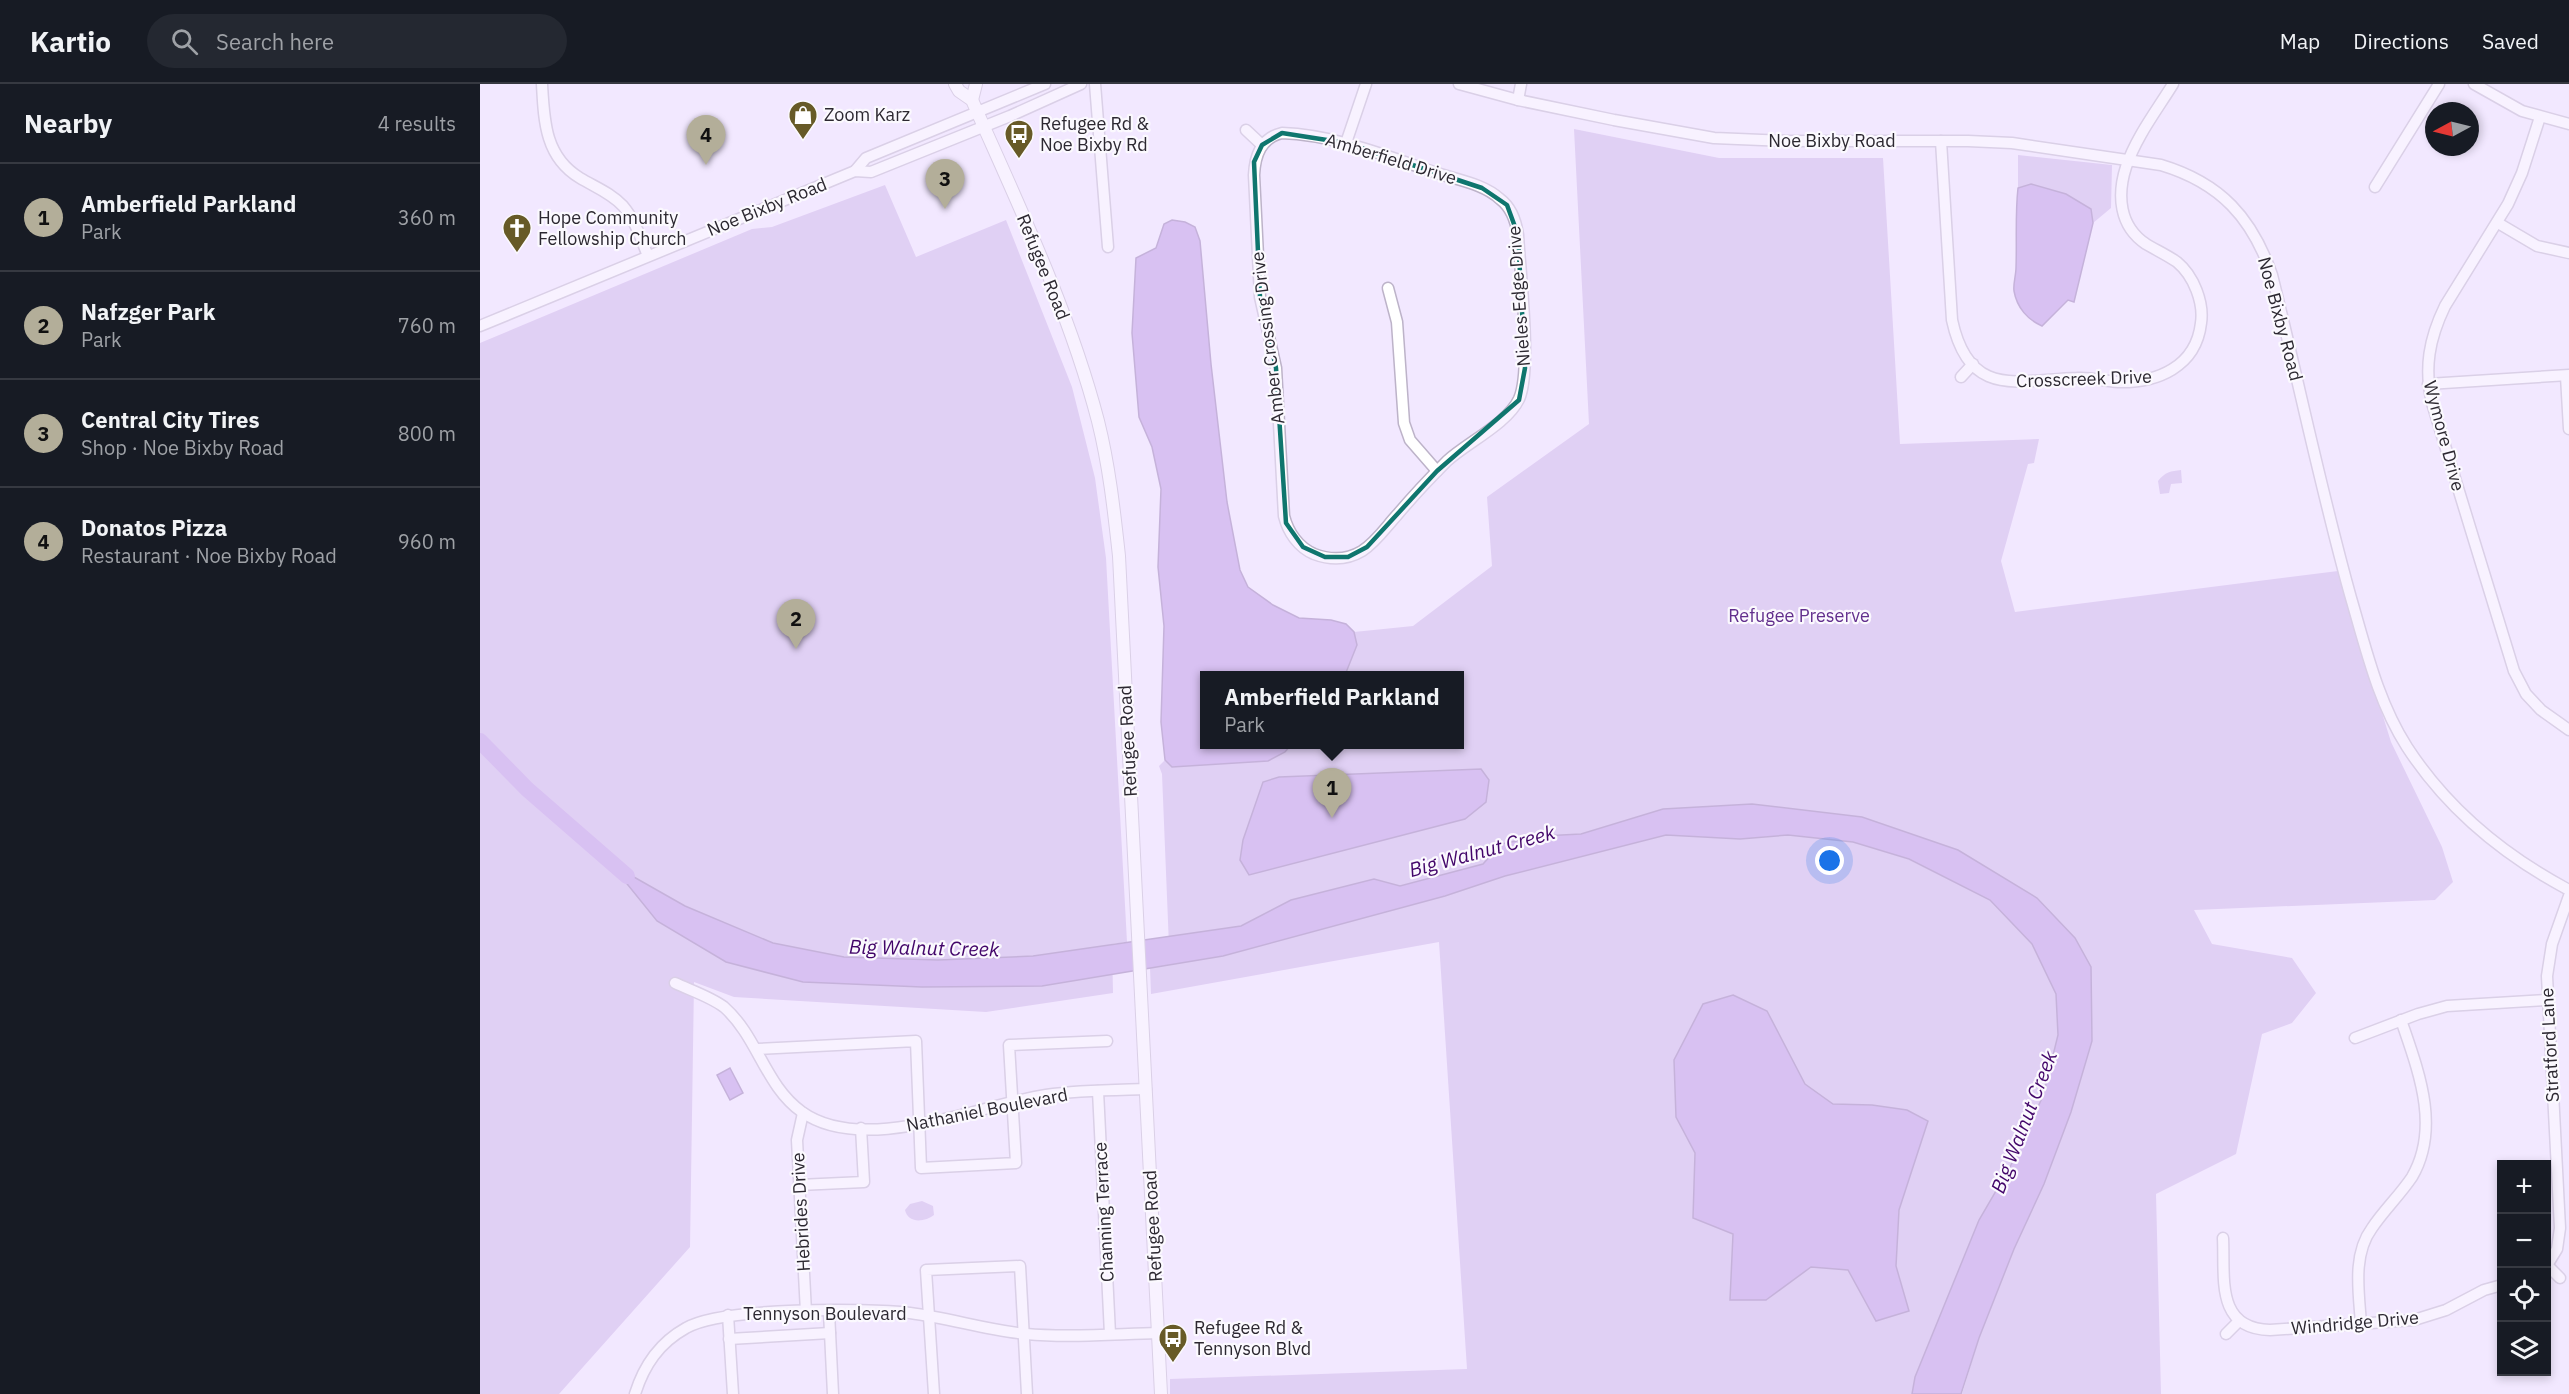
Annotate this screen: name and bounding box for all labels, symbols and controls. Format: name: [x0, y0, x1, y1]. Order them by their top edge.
search box: [147, 14, 567, 68]
text: Kartio: [30, 23, 111, 60]
icon: search: [168, 25, 201, 58]
text: Search here: [216, 27, 334, 56]
text: Map: [2280, 27, 2320, 55]
text: Directions: [2353, 27, 2449, 55]
text: Saved: [2482, 27, 2539, 55]
shop icon: Zoom Karz: [787, 99, 819, 141]
north arrow: [2425, 102, 2479, 156]
place label: Zoom Karz: [824, 103, 910, 126]
text: Nearby: [24, 106, 112, 140]
text: 4 results: [378, 110, 456, 137]
place label: Refugee Rd & Noe Bixby Rd: [1040, 112, 1150, 156]
pin: 4: [686, 116, 726, 165]
bus stop icon: Refugee Rd & Noe Bixby Rd: [1003, 118, 1035, 160]
street label: Amberfield Drive: [1323, 128, 1460, 189]
street label: Noe Bixby Road: [1768, 129, 1896, 152]
pin: 3: [926, 160, 964, 209]
street label: Noe Bixby Road: [703, 172, 830, 241]
text: Amberfield Parkland: [81, 189, 296, 218]
text: 1: [38, 204, 50, 231]
text: 360 m: [398, 204, 456, 231]
place label: Hope Community Fellowship Church: [538, 206, 687, 250]
street label: Refugee Road: [1012, 211, 1075, 323]
church icon: Hope Community Fellowship Church: [501, 212, 533, 254]
text: Park: [81, 218, 121, 245]
street label: Nieles Edge Drive: [1502, 225, 1535, 367]
street label: Amber Crossing Drive: [1245, 250, 1290, 426]
street label: Noe Bixby Road: [2253, 254, 2308, 383]
text: Nafzger Park: [81, 297, 215, 326]
text: 2: [38, 312, 50, 339]
text: 760 m: [398, 312, 456, 339]
text: Park: [81, 326, 121, 353]
street label: Crosscreek Drive: [2016, 365, 2152, 392]
street label: Wymore Drive: [2419, 378, 2470, 494]
text: Central City Tires: [81, 405, 260, 434]
text: 3: [38, 420, 50, 447]
text: 800 m: [398, 420, 456, 447]
text: Shop · Noe Bixby Road: [81, 434, 284, 461]
text: Donatos Pizza: [81, 513, 227, 542]
text: 4: [38, 528, 50, 555]
text: 960 m: [398, 528, 456, 555]
text: Restaurant · Noe Bixby Road: [81, 542, 337, 569]
pin: 2: [776, 600, 816, 649]
park label: Refugee Preserve: [1728, 604, 1870, 627]
popup: [1200, 671, 1464, 749]
text: Amberfield Parkland: [1224, 682, 1440, 711]
street label: Refugee Road: [1113, 685, 1142, 798]
text: Park: [1224, 711, 1265, 738]
pin: 1: [1312, 768, 1352, 818]
water label: Big Walnut Creek: [1406, 818, 1559, 883]
your location: [1815, 846, 1844, 875]
water label: Big Walnut Creek: [849, 933, 1000, 962]
street label: Stratford Lane: [2535, 987, 2564, 1103]
water label: Big Walnut Creek: [1984, 1046, 2063, 1197]
street label: Nathaniel Boulevard: [904, 1083, 1070, 1136]
street label: Channing Terrace: [1088, 1141, 1119, 1283]
street label: Hebrides Drive: [786, 1152, 815, 1272]
map controls: [2497, 1160, 2551, 1376]
button: +: [2497, 1160, 2551, 1214]
street label: Refugee Road: [1138, 1170, 1167, 1283]
button: −: [2497, 1214, 2551, 1268]
button: locate: [2497, 1268, 2551, 1322]
street label: Tennyson Boulevard: [743, 1302, 907, 1325]
street label: Windridge Drive: [2290, 1305, 2420, 1340]
place label: Refugee Rd & Tennyson Blvd: [1194, 1316, 1311, 1360]
bus stop icon: Refugee Rd & Tennyson Blvd: [1157, 1322, 1189, 1364]
button: layers: [2497, 1322, 2551, 1376]

